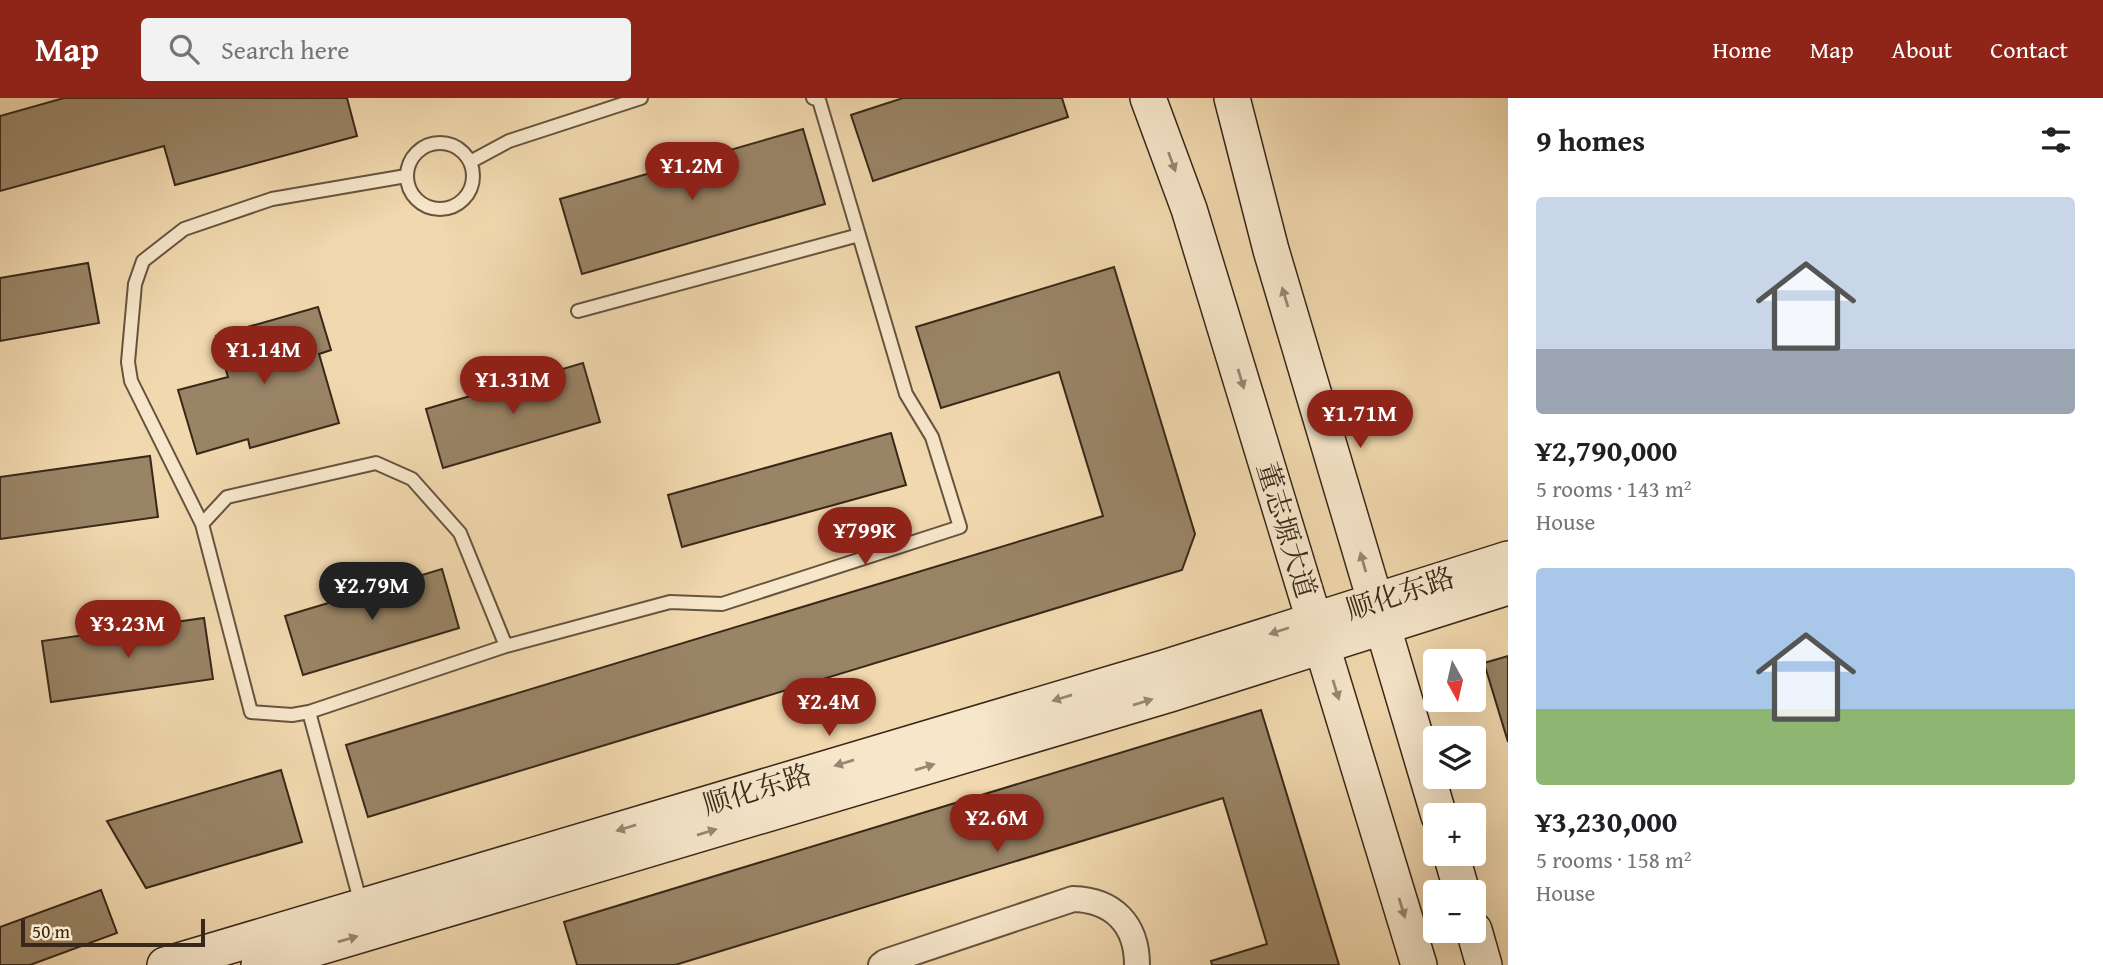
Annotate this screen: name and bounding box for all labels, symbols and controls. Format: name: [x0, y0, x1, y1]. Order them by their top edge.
search box: [141, 18, 631, 81]
text: Map: [35, 25, 99, 73]
icon: search: [165, 30, 203, 68]
text: Search here: [221, 30, 349, 69]
text: Home: [1713, 32, 1772, 67]
text: Map: [1810, 32, 1854, 67]
text: About: [1892, 32, 1952, 67]
text: Contact: [1990, 32, 2068, 67]
text: 9 homes: [1536, 118, 1645, 162]
icon: filters: [2037, 121, 2075, 159]
pin: ¥1.2M: [643, 142, 741, 202]
text: ¥1.2M: [661, 148, 723, 181]
one-way arrow: [1167, 152, 1178, 173]
icon: home: [1743, 243, 1869, 369]
one-way arrow: [1280, 286, 1290, 307]
pin: ¥1.14M: [207, 327, 321, 386]
text: ¥1.14M: [227, 332, 301, 365]
pin: ¥1.31M: [456, 356, 570, 416]
text: ¥1.31M: [476, 362, 550, 395]
one-way arrow: [1236, 369, 1246, 390]
pin: ¥1.71M: [1303, 390, 1417, 450]
text: ¥1.71M: [1323, 396, 1397, 429]
text: ¥2,790,000: [1536, 428, 1677, 472]
street label: 董志塬大道: [1247, 457, 1328, 603]
text: 5 rooms · 143 m²: [1536, 472, 1691, 505]
text: House: [1536, 505, 1595, 538]
pin: ¥799K: [816, 508, 914, 567]
text: ¥799K: [834, 513, 896, 546]
one-way arrow: [1358, 551, 1368, 572]
street label: 顺化东路: [1340, 556, 1459, 629]
pin: ¥2.79M: [315, 562, 429, 622]
text: ¥2.79M: [335, 568, 409, 601]
pin: ¥3.23M: [71, 601, 185, 660]
text: ¥3.23M: [91, 606, 165, 639]
icon: home: [1743, 614, 1869, 740]
one-way arrow: [1269, 626, 1290, 637]
north arrow: [1423, 649, 1486, 712]
map controls: [1423, 649, 1486, 943]
pin: ¥2.4M: [780, 678, 878, 738]
one-way arrow: [1331, 680, 1341, 701]
text: ¥2.4M: [798, 684, 860, 717]
one-way arrow: [1051, 693, 1072, 704]
one-way arrow: [1133, 696, 1154, 706]
button: layers: [1423, 726, 1486, 789]
street label: 顺化东路: [697, 753, 816, 825]
one-way arrow: [833, 759, 854, 769]
one-way arrow: [915, 761, 936, 771]
pin: ¥2.6M: [948, 794, 1046, 854]
text: ¥3,230,000: [1536, 799, 1677, 843]
text: ¥2.6M: [966, 800, 1028, 833]
button: +: [1423, 803, 1486, 866]
one-way arrow: [615, 824, 636, 834]
one-way arrow: [697, 827, 718, 837]
text: 5 rooms · 158 m²: [1536, 843, 1691, 876]
text: House: [1536, 876, 1595, 909]
button: −: [1423, 880, 1486, 943]
one-way arrow: [1397, 898, 1407, 919]
scale bar: [21, 916, 205, 948]
text: 50 m: [32, 917, 70, 945]
one-way arrow: [338, 933, 359, 943]

